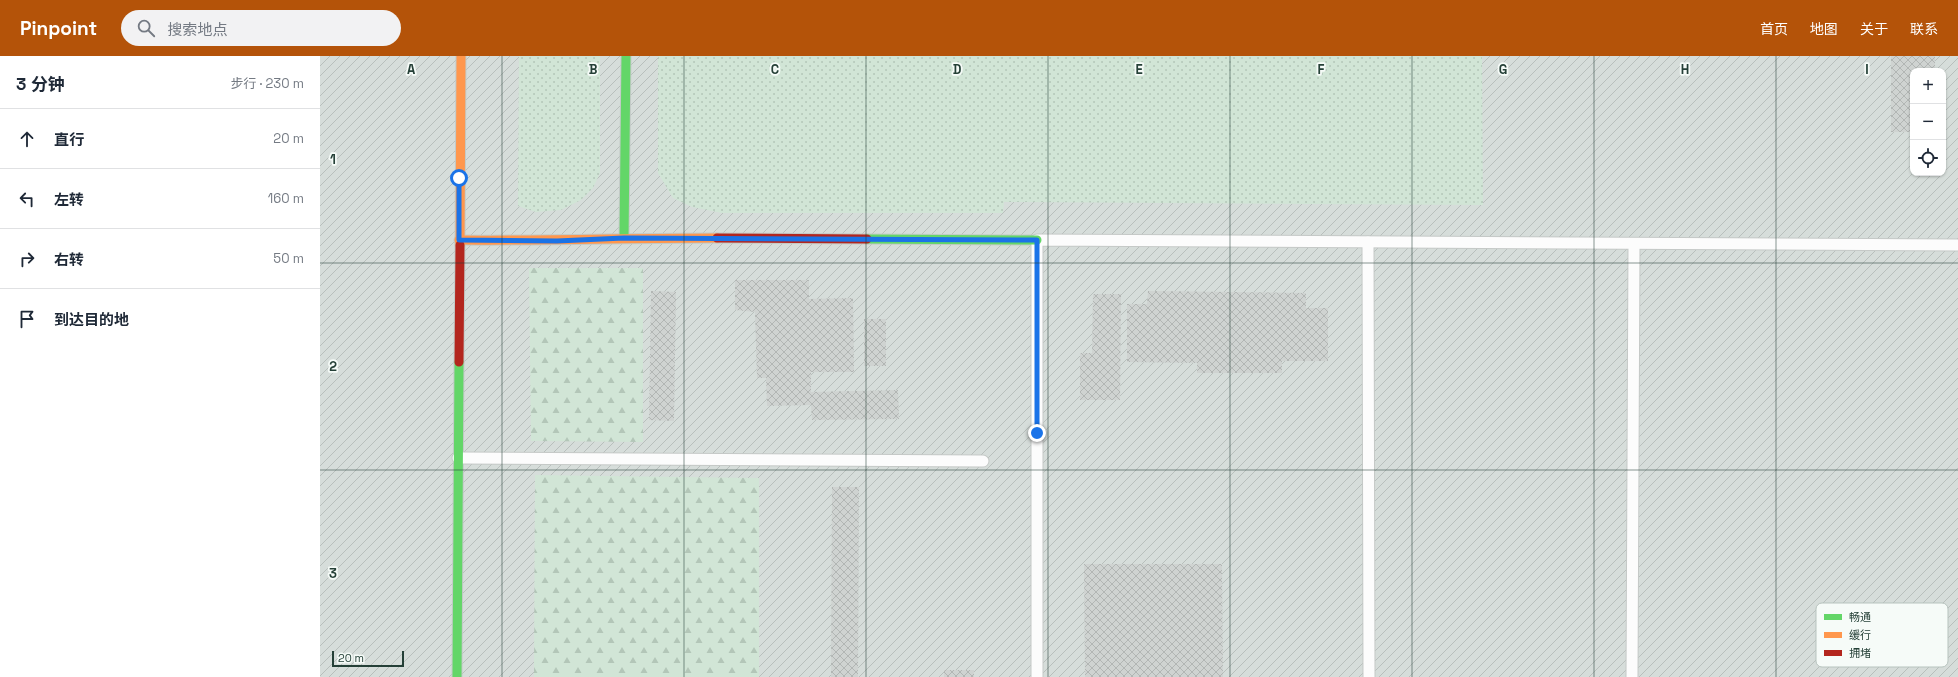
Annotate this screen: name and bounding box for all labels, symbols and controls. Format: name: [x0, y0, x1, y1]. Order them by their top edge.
search box: [121, 10, 401, 46]
text: Pinpoint: [20, 16, 97, 41]
icon: search: [135, 17, 157, 39]
text: 搜索地点: [167, 20, 227, 39]
text: 首页: [1760, 20, 1788, 38]
text: 地图: [1810, 20, 1838, 38]
text: 关于: [1860, 20, 1888, 38]
text: 联系: [1910, 20, 1938, 38]
text: A: [407, 61, 416, 78]
text: B: [589, 61, 598, 78]
text: C: [771, 61, 779, 78]
text: D: [953, 61, 962, 78]
text: E: [1135, 61, 1143, 78]
text: F: [1318, 61, 1325, 78]
text: G: [1499, 61, 1507, 78]
text: H: [1681, 61, 1689, 78]
text: I: [1865, 61, 1869, 78]
map controls: [1910, 68, 1946, 176]
button: +: [1910, 68, 1946, 104]
text: 3 分钟: [16, 73, 65, 95]
text: 步行 · 230 m: [230, 75, 304, 92]
button: −: [1910, 104, 1946, 140]
icon: ahead: [16, 128, 38, 150]
text: 直行: [54, 130, 84, 149]
text: 20 m: [273, 130, 304, 147]
button: locate: [1910, 140, 1946, 176]
text: 1: [330, 151, 336, 168]
route start: [450, 169, 468, 187]
icon: left: [16, 188, 38, 210]
text: 左转: [54, 190, 84, 209]
text: 160 m: [268, 190, 304, 207]
icon: right: [16, 248, 38, 270]
text: 右转: [54, 250, 84, 269]
text: 50 m: [273, 250, 304, 267]
icon: arrive: [16, 308, 38, 330]
text: 到达目的地: [54, 310, 129, 329]
text: 2: [329, 358, 337, 375]
route end: [1028, 424, 1046, 442]
text: 3: [329, 565, 337, 582]
legend: [1816, 603, 1948, 667]
text: 畅通: [1849, 610, 1871, 624]
text: 缓行: [1849, 628, 1871, 642]
text: 拥堵: [1849, 646, 1871, 660]
scale bar: [332, 649, 404, 668]
text: 20 m: [338, 651, 364, 665]

